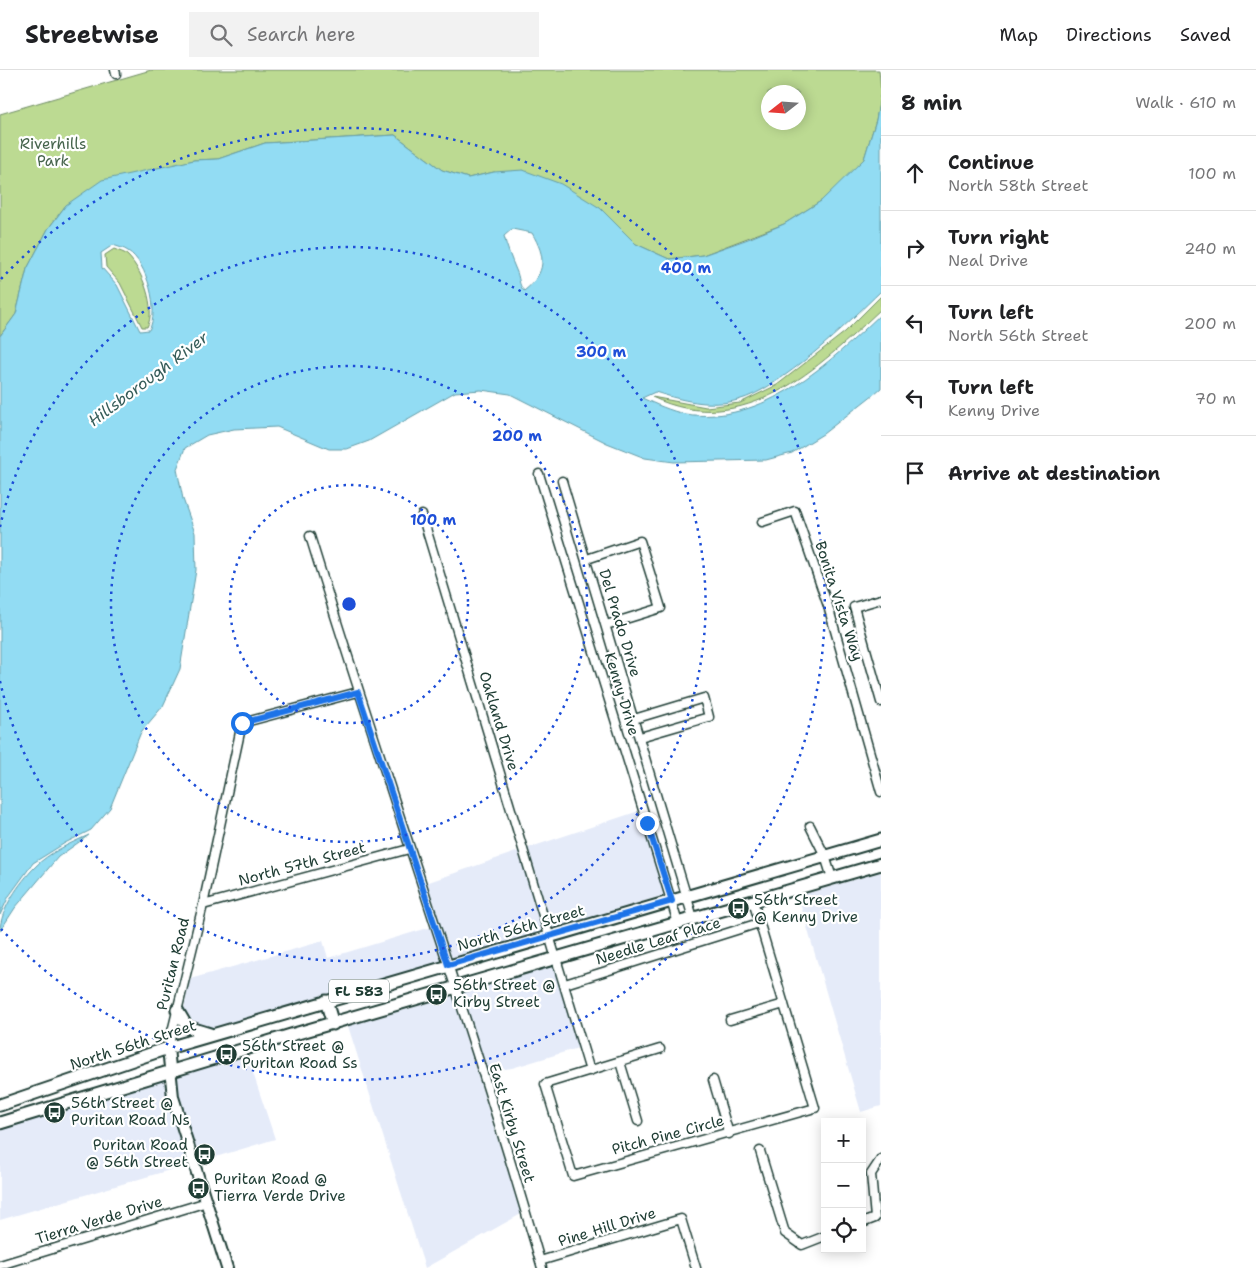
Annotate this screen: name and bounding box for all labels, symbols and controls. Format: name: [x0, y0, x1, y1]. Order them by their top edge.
search box: [189, 12, 539, 57]
text: Streetwise: [25, 19, 159, 51]
icon: search: [207, 21, 235, 49]
text: Search here: [247, 22, 356, 47]
text: Map: [1000, 23, 1038, 47]
text: Directions: [1066, 23, 1152, 47]
text: Saved: [1180, 23, 1231, 47]
north arrow: [761, 85, 806, 130]
text: 8 min: [901, 89, 962, 117]
text: Walk · 610 m: [1135, 92, 1236, 113]
park label: Riverhills Park: [20, 134, 86, 171]
text: Continue: [948, 150, 1034, 175]
icon: ahead: [901, 159, 929, 187]
text: 100 m: [1188, 163, 1236, 184]
text: North 58th Street: [948, 175, 1088, 196]
text: Turn right: [948, 225, 1049, 250]
icon: right: [901, 234, 929, 262]
text: 240 m: [1184, 238, 1236, 259]
text: Neal Drive: [948, 250, 1028, 271]
text: 400 m: [661, 258, 711, 278]
text: Turn left: [948, 300, 1034, 325]
icon: left: [901, 309, 929, 337]
text: 200 m: [1184, 313, 1236, 334]
text: North 56th Street: [948, 325, 1088, 346]
water label: Hillsborough River: [84, 327, 213, 431]
text: 300 m: [576, 342, 626, 362]
text: Turn left: [948, 375, 1034, 400]
icon: left: [901, 384, 929, 412]
text: 70 m: [1195, 388, 1236, 409]
text: Kenny Drive: [948, 400, 1040, 421]
text: 200 m: [492, 426, 542, 446]
icon: arrive: [901, 459, 929, 487]
text: Arrive at destination: [948, 461, 1160, 486]
text: 100 m: [410, 510, 456, 530]
street label: Bonita Vista Way: [810, 538, 868, 664]
street label: Del Prado Drive: [594, 567, 646, 679]
centre of rings: [340, 595, 358, 613]
street label: Kenny Drive: [600, 650, 644, 738]
street label: Oakland Drive: [474, 669, 524, 773]
route start: [231, 712, 254, 735]
route end: [636, 812, 659, 835]
street label: North 57th Street: [236, 837, 368, 891]
place label: 56th Street @ Kenny Drive: [754, 890, 858, 927]
bus stop icon: 56th Street @ Kenny Drive: [726, 897, 750, 921]
street label: North 56th Street: [455, 900, 587, 956]
street label: Needle Leaf Place: [593, 912, 723, 970]
street label: Puritan Road: [152, 915, 194, 1013]
place label: 56th Street @ Kirby Street: [453, 975, 555, 1012]
road number: FL 583: [329, 979, 389, 1002]
bus stop icon: 56th Street @ Kirby Street: [425, 982, 449, 1006]
street label: North 56th Street: [67, 1015, 199, 1075]
place label: 56th Street @ Puritan Road Ss: [242, 1036, 358, 1073]
bus stop icon: 56th Street @ Puritan Road Ss: [214, 1043, 238, 1067]
street label: East Kirby Street: [484, 1061, 540, 1185]
place label: 56th Street @ Puritan Road Ns: [71, 1093, 190, 1130]
bus stop icon: 56th Street @ Puritan Road Ns: [43, 1100, 67, 1124]
street label: Pitch Pine Circle: [610, 1110, 726, 1160]
map controls: [821, 1118, 866, 1253]
button: +: [821, 1118, 866, 1163]
place label: Puritan Road @ 56th Street: [86, 1135, 188, 1172]
bus stop icon: Puritan Road @ 56th Street: [192, 1142, 216, 1166]
button: −: [821, 1163, 866, 1208]
place label: Puritan Road @ Tierra Verde Drive: [214, 1169, 346, 1206]
bus stop icon: Puritan Road @ Tierra Verde Drive: [186, 1176, 210, 1200]
street label: Tierra Verde Drive: [33, 1191, 165, 1249]
street label: Pine Hill Drive: [556, 1203, 658, 1251]
button: locate: [821, 1208, 866, 1253]

